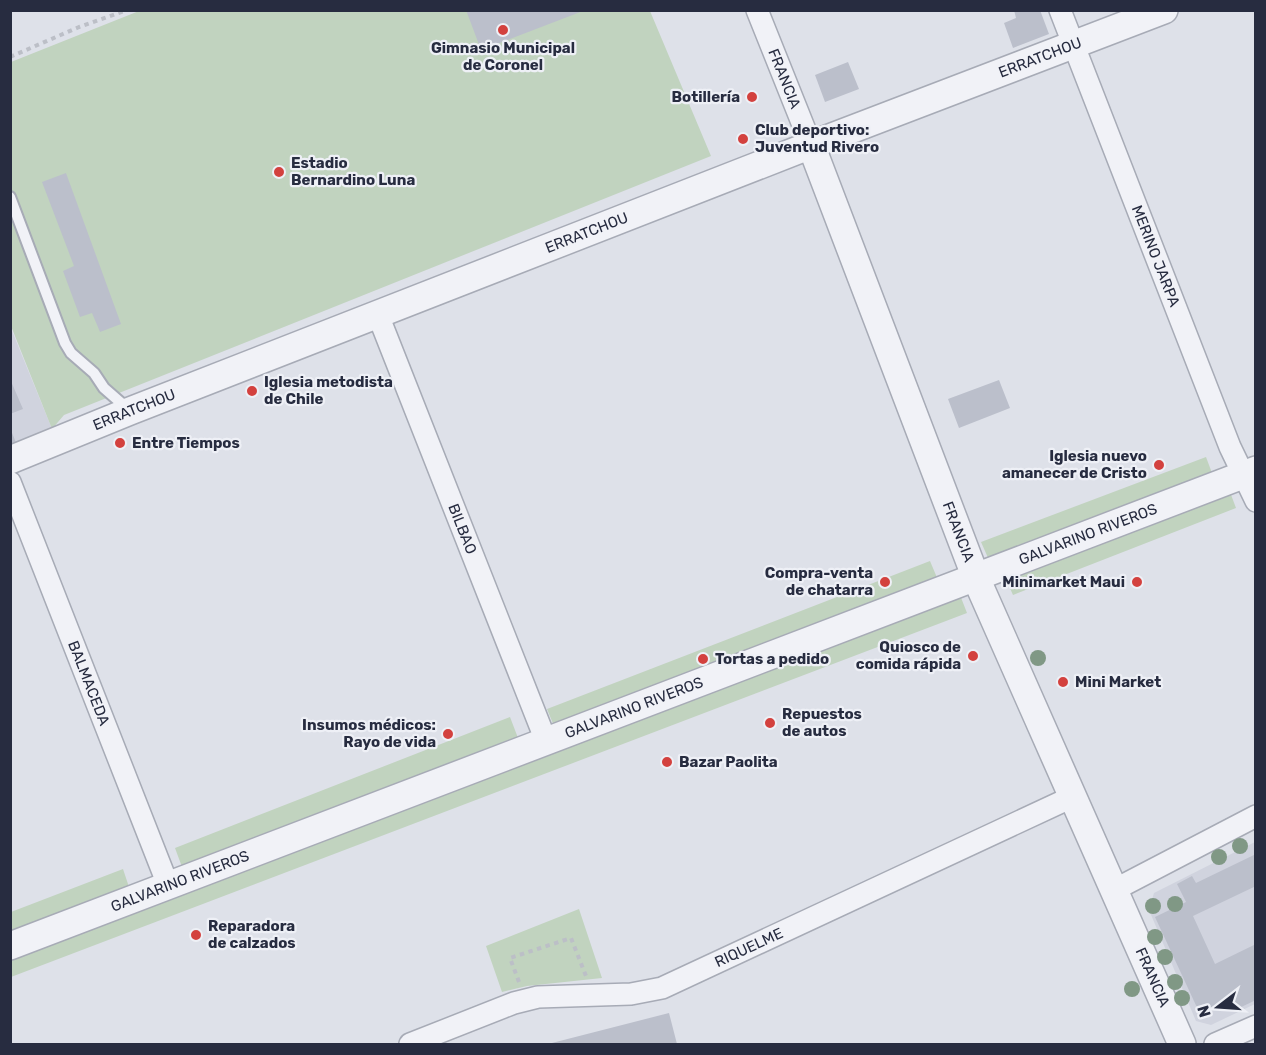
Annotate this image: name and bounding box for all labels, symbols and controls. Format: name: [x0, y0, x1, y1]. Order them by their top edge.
marker: Gimnasio Municipal de Coronel: [496, 23, 510, 37]
street label: ERRATCHOU: [996, 33, 1084, 81]
place label: Gimnasio Municipal de Coronel: [431, 39, 575, 74]
street label: FRANCIA: [764, 46, 805, 111]
place label: Botillería: [672, 88, 740, 106]
marker: Botillería: [745, 90, 759, 104]
place label: Club deportivo: Juventud Rivero: [755, 121, 879, 156]
marker: Club deportivo: Juventud Rivero: [736, 132, 750, 146]
place label: Estadio Bernardino Luna: [291, 154, 415, 189]
marker: Estadio Bernardino Luna: [272, 165, 286, 179]
street label: MERINO JARPA: [1128, 203, 1184, 309]
street label: ERRATCHOU: [543, 208, 631, 257]
place label: Iglesia metodista de Chile: [264, 373, 393, 408]
marker: Iglesia metodista de Chile: [245, 384, 259, 398]
street label: ERRATCHOU: [90, 385, 178, 434]
place label: Entre Tiempos: [132, 434, 240, 452]
marker: Entre Tiempos: [113, 436, 127, 450]
place label: Iglesia nuevo amanecer de Cristo: [1002, 447, 1147, 482]
marker: Iglesia nuevo amanecer de Cristo: [1152, 458, 1166, 472]
street label: FRANCIA: [939, 499, 978, 565]
street label: GALVARINO RIVEROS: [1016, 500, 1160, 569]
street label: BILBAO: [444, 501, 480, 557]
place label: Compra-venta de chatarra: [765, 564, 873, 599]
place label: Minimarket Maui: [1002, 573, 1125, 591]
marker: Compra-venta de chatarra: [878, 575, 892, 589]
marker: Minimarket Maui: [1130, 575, 1144, 589]
street label: BALMACEDA: [64, 638, 114, 728]
place label: Quiosco de comida rápida: [856, 638, 961, 673]
marker: Quiosco de comida rápida: [966, 649, 980, 663]
place label: Tortas a pedido: [715, 650, 829, 668]
marker: Tortas a pedido: [696, 652, 710, 666]
street label: GALVARINO RIVEROS: [562, 673, 706, 742]
place label: Mini Market: [1075, 673, 1161, 691]
marker: Mini Market: [1056, 675, 1070, 689]
place label: Repuestos de autos: [782, 705, 862, 740]
place label: Insumos médicos: Rayo de vida: [302, 716, 436, 751]
marker: Repuestos de autos: [763, 716, 777, 730]
marker: Insumos médicos: Rayo de vida: [441, 727, 455, 741]
place label: Bazar Paolita: [679, 753, 778, 771]
marker: Bazar Paolita: [660, 755, 674, 769]
street label: GALVARINO RIVEROS: [108, 846, 252, 916]
place label: Reparadora de calzados: [208, 917, 296, 952]
street label: RIQUELME: [712, 924, 786, 971]
marker: Reparadora de calzados: [189, 928, 203, 942]
street label: FRANCIA: [1132, 945, 1174, 1010]
north arrow: [1188, 977, 1248, 1037]
text: N: [1193, 1003, 1215, 1020]

